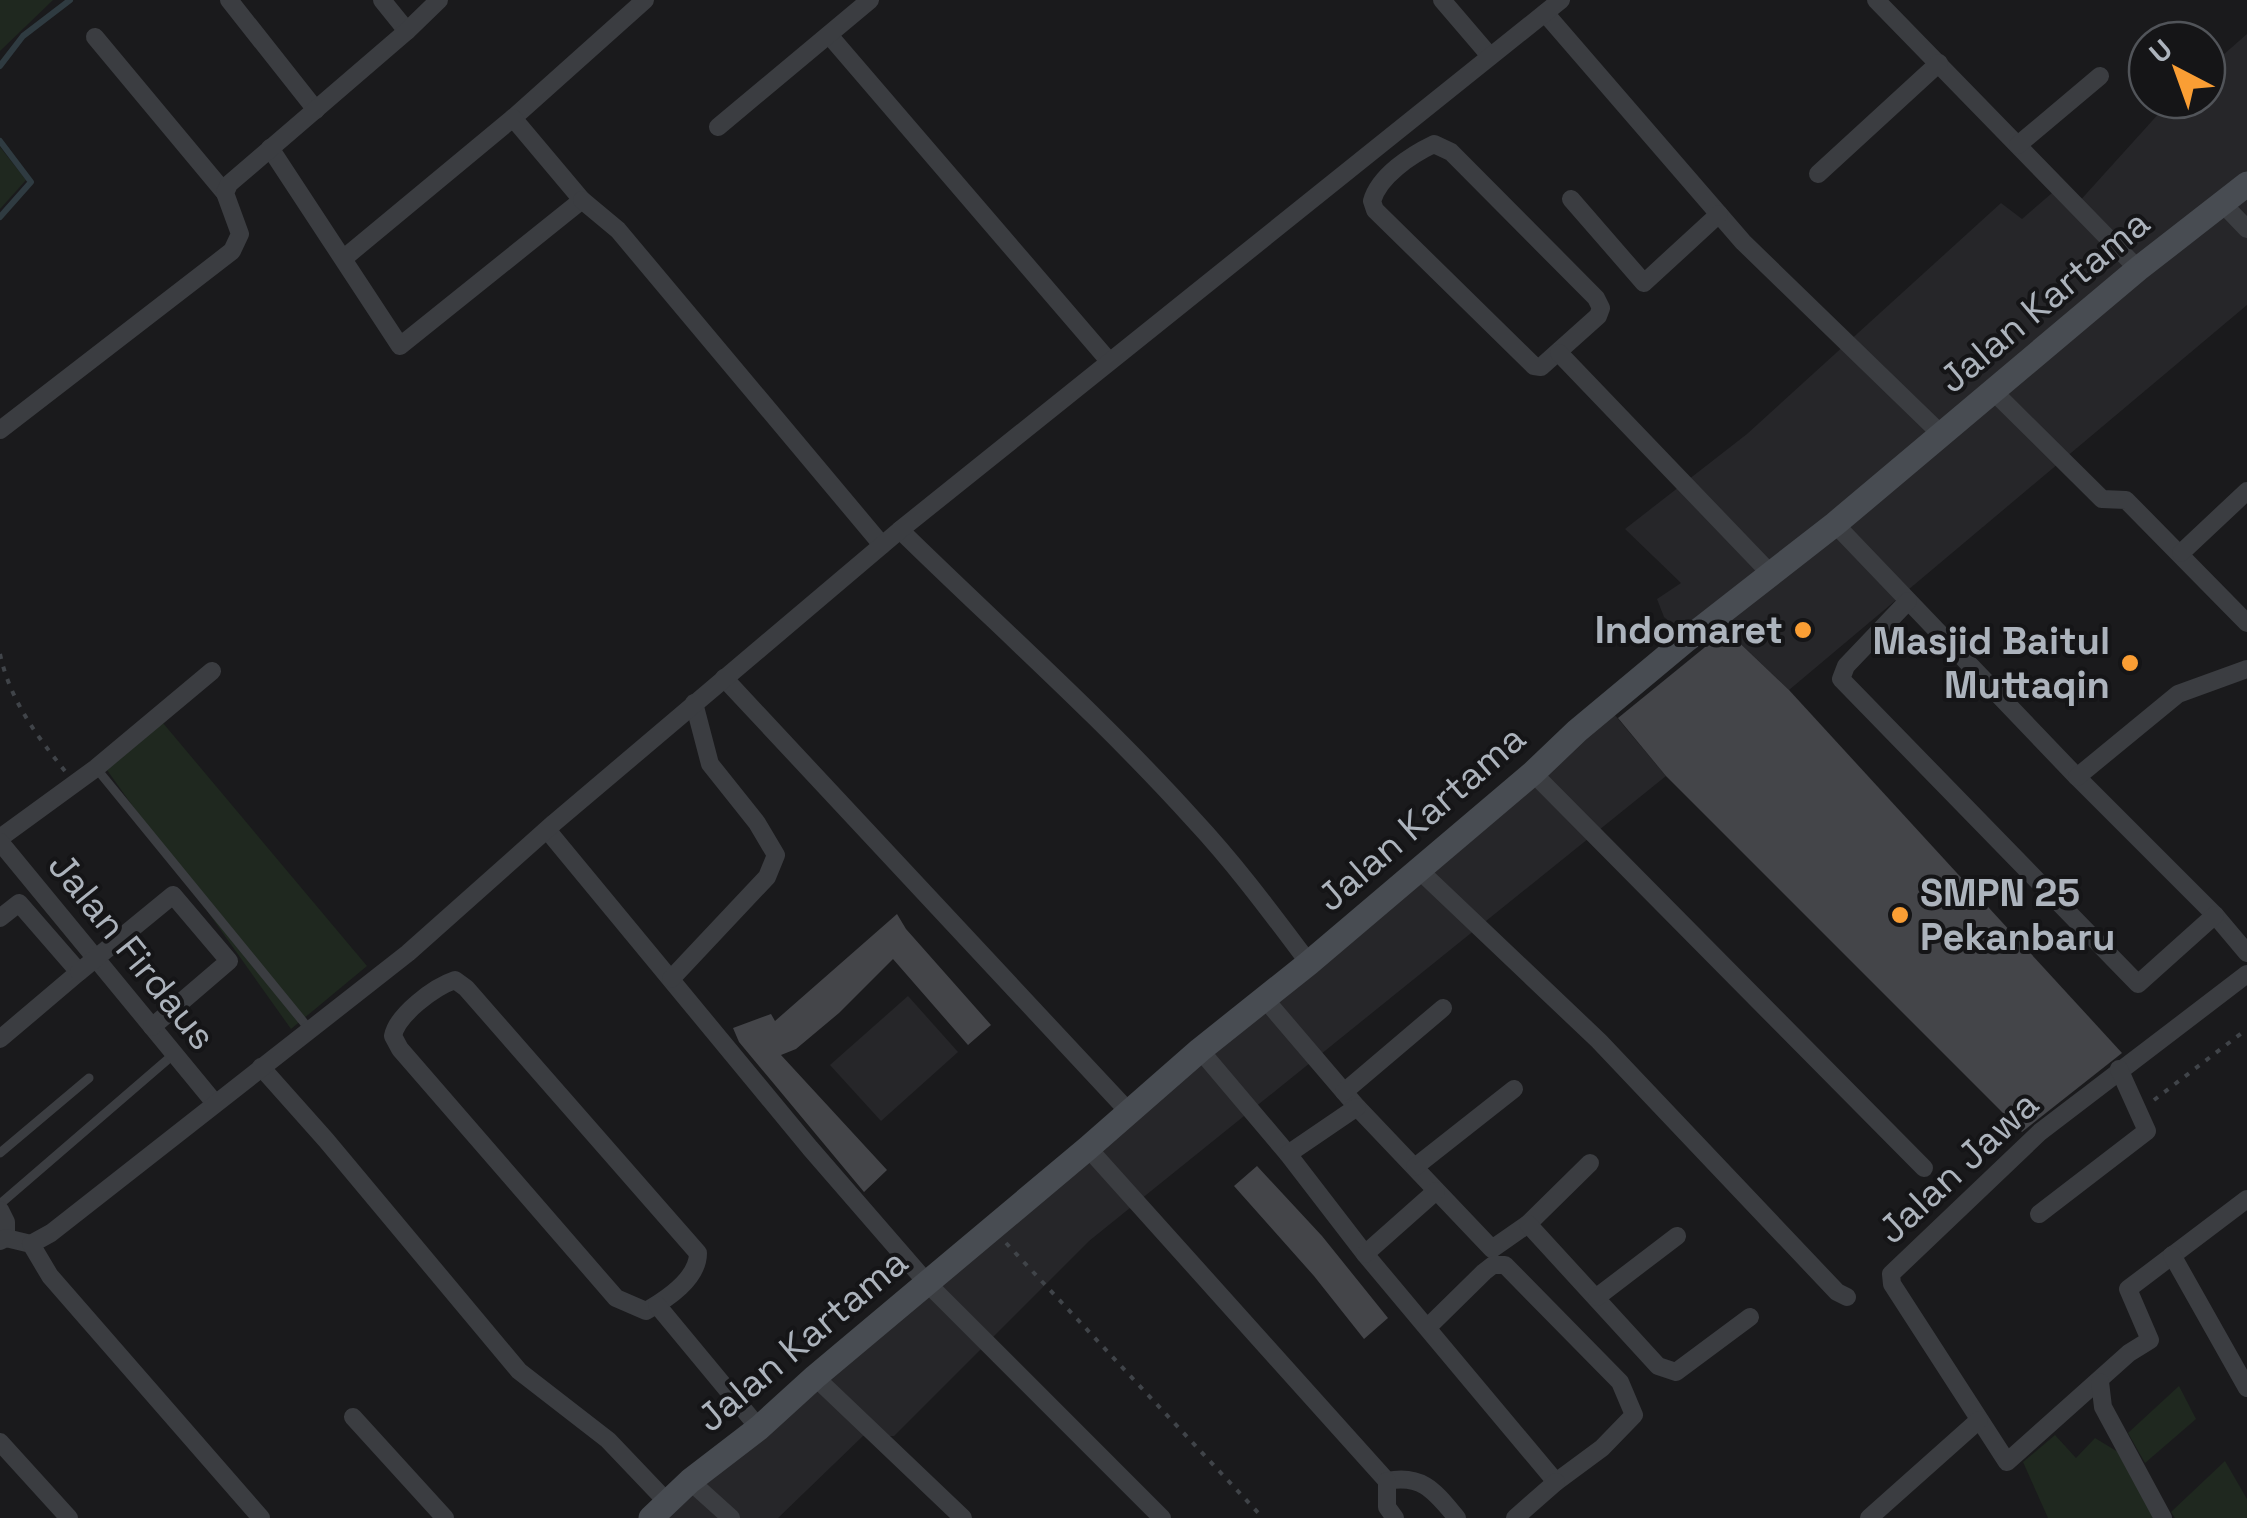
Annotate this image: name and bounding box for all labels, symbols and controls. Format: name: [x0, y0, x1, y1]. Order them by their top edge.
north arrow: [2127, 20, 2227, 120]
text: U: [2142, 31, 2180, 71]
street label: Jalan Kartama: [1929, 199, 2159, 403]
place label: Indomaret: [1595, 606, 1783, 654]
place label: Masjid Baitul Muttaqin: [1872, 617, 2110, 709]
marker: Indomaret: [1792, 619, 1814, 641]
marker: Masjid Baitul Muttaqin: [2119, 652, 2141, 674]
street label: Jalan Kartama: [1307, 714, 1535, 922]
street label: Jalan Firdaus: [38, 843, 226, 1059]
place label: SMPN 25 Pekanbaru: [1920, 869, 2116, 961]
marker: SMPN 25 Pekanbaru: [1889, 904, 1911, 926]
street label: Jalan Jawa: [1867, 1080, 2049, 1254]
street label: Jalan Kartama: [687, 1238, 917, 1442]

